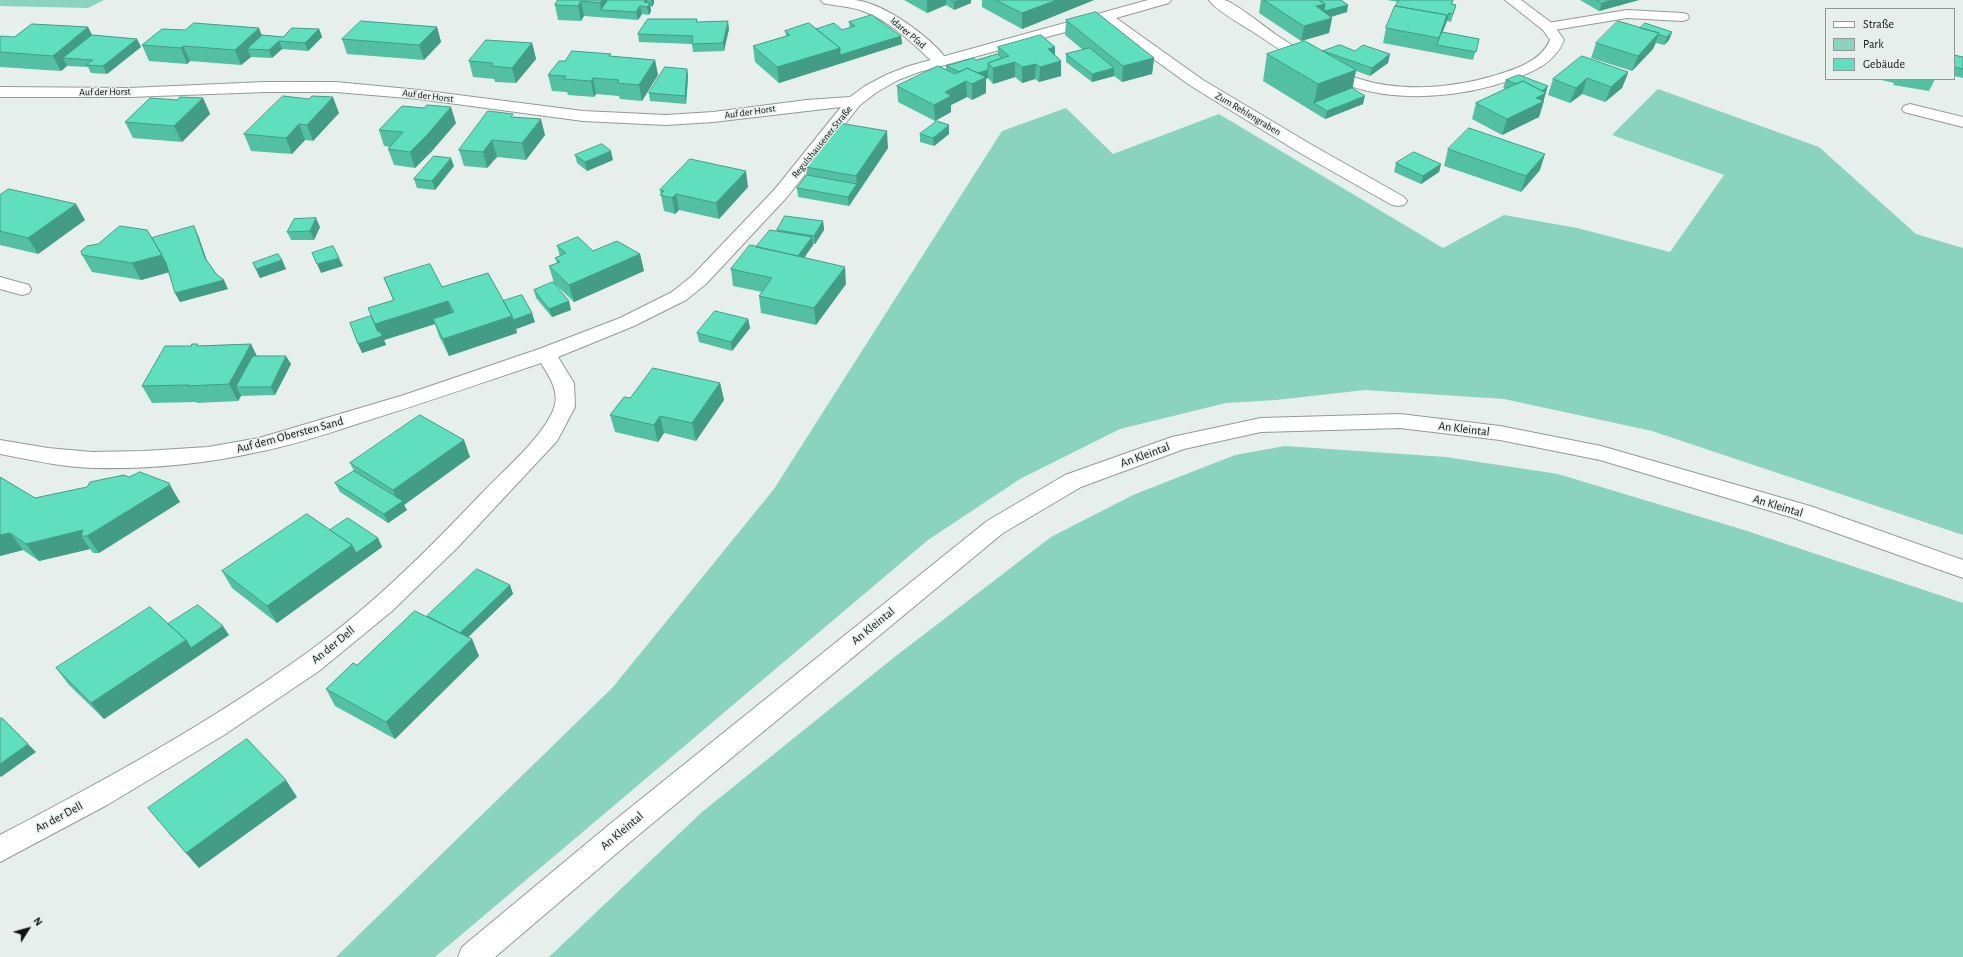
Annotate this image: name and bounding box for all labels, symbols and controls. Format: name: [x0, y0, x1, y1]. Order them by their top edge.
legend: [1825, 8, 1955, 80]
street label: Idarer Pfad: [888, 15, 928, 51]
text: Straße: [1863, 18, 1894, 30]
text: Park: [1863, 38, 1884, 50]
text: Gebäude: [1863, 58, 1905, 70]
street label: Auf der Horst: [79, 86, 131, 98]
street label: Auf der Horst: [402, 87, 454, 105]
street label: Zum Rehlengraben: [1213, 90, 1283, 138]
street label: Auf der Horst: [724, 102, 776, 122]
street label: Regulshausener Straße: [789, 103, 855, 181]
street label: Auf dem Obersten Sand: [235, 414, 345, 456]
street label: An Kleintal: [1438, 419, 1490, 439]
street label: An Kleintal: [1118, 439, 1172, 471]
street label: An Kleintal: [1751, 492, 1805, 520]
street label: An Kleintal: [848, 604, 898, 648]
street label: An der Dell: [308, 623, 358, 667]
street label: An der Dell: [33, 798, 85, 836]
street label: An Kleintal: [598, 809, 646, 853]
north arrow: [8, 909, 48, 949]
text: N: [31, 915, 45, 928]

